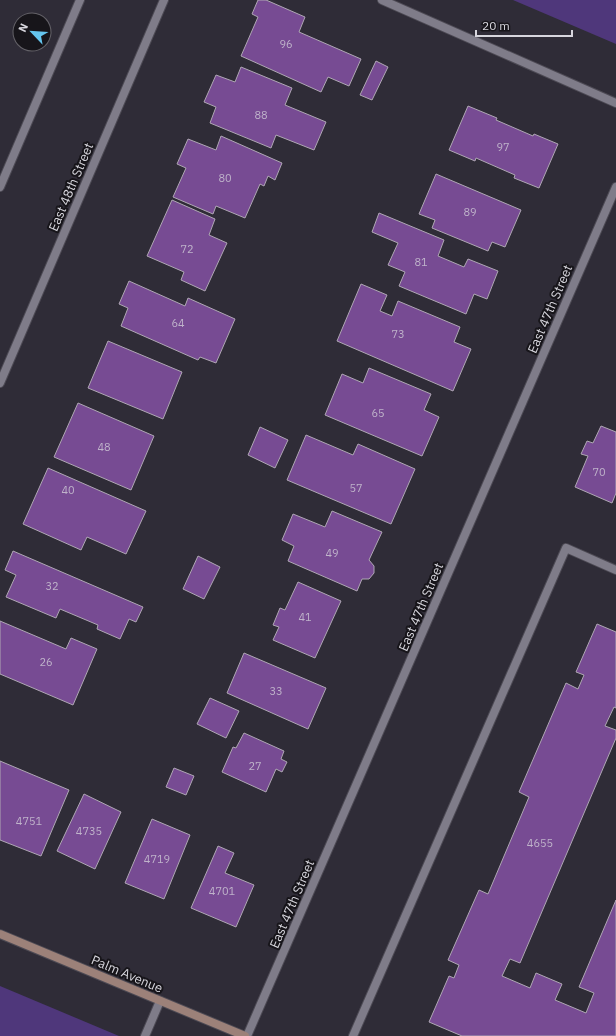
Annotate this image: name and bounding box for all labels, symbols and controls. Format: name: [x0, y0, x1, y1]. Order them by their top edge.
north arrow: [12, 12, 52, 52]
scale bar: [476, 12, 572, 38]
text: 20 m: [482, 18, 510, 33]
text: N: [15, 21, 31, 34]
house number: 96: [279, 37, 293, 51]
house number: 88: [254, 108, 268, 122]
street label: East 48th Street: [45, 140, 97, 234]
house number: 97: [496, 140, 510, 154]
house number: 80: [218, 171, 232, 185]
house number: 89: [463, 205, 477, 219]
house number: 72: [180, 242, 194, 256]
house number: 81: [414, 255, 428, 269]
street label: East 47th Street: [524, 262, 576, 356]
house number: 64: [171, 316, 185, 330]
house number: 73: [391, 327, 405, 341]
house number: 65: [371, 406, 385, 420]
house number: 48: [97, 440, 111, 454]
house number: 70: [592, 465, 606, 479]
house number: 57: [349, 481, 363, 495]
house number: 40: [61, 483, 75, 497]
house number: 49: [325, 546, 339, 560]
street label: East 47th Street: [395, 560, 447, 654]
house number: 32: [45, 579, 59, 593]
house number: 41: [298, 610, 312, 624]
house number: 26: [39, 655, 53, 669]
house number: 33: [269, 684, 283, 698]
house number: 27: [248, 759, 262, 773]
house number: 4751: [16, 814, 43, 828]
house number: 4735: [76, 824, 102, 838]
house number: 4655: [527, 836, 553, 850]
house number: 4719: [144, 852, 170, 866]
street label: East 47th Street: [266, 857, 318, 951]
house number: 4701: [209, 884, 236, 898]
street label: Palm Avenue: [89, 951, 165, 997]

